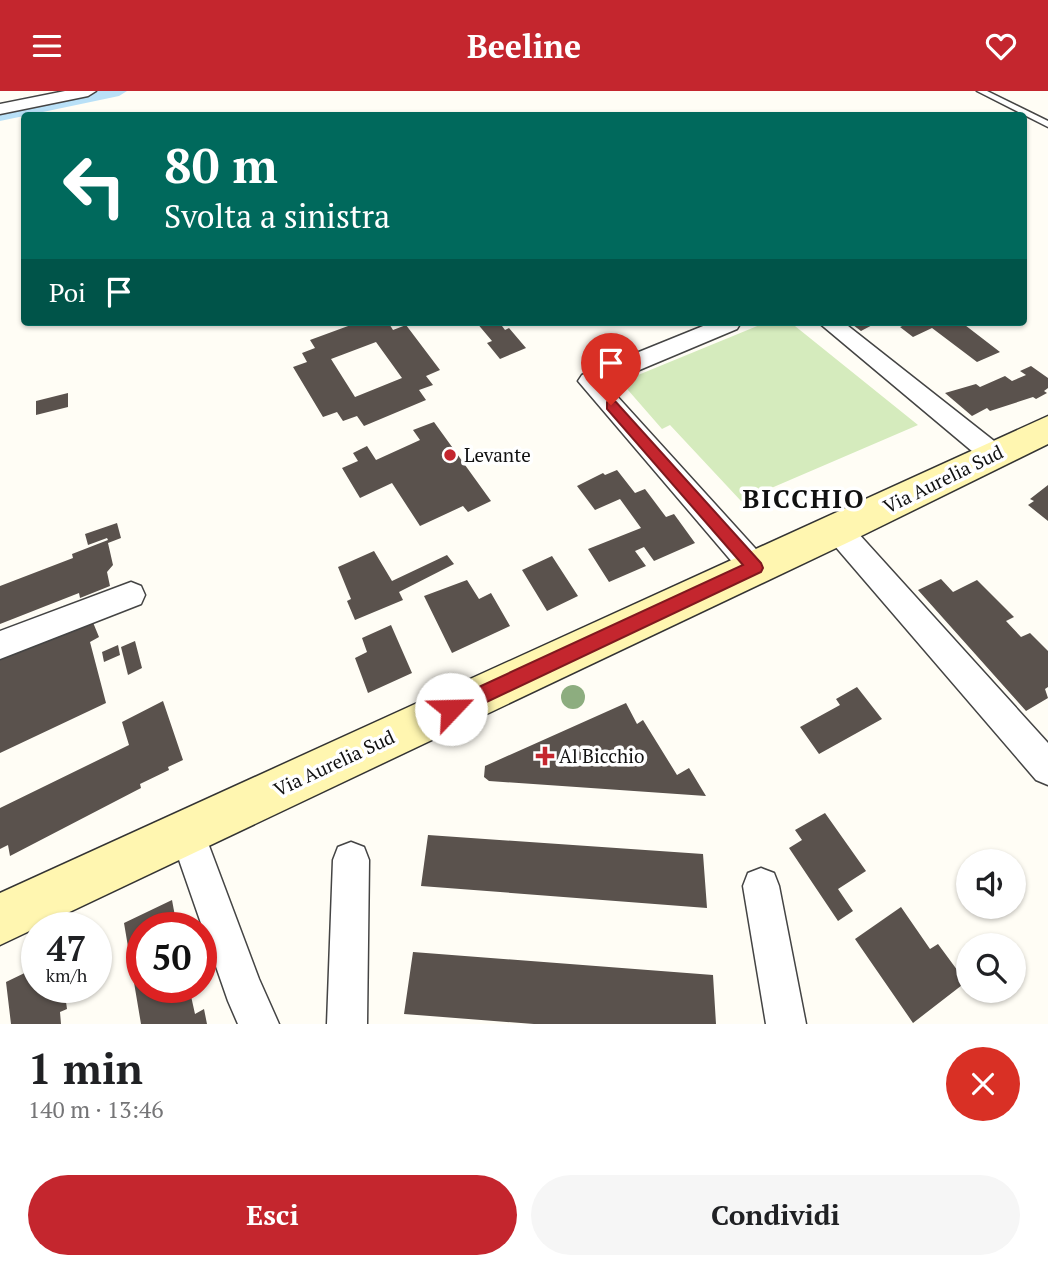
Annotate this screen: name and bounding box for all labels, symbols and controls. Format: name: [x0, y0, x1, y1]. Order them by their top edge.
text: Beeline: [467, 25, 581, 67]
icon: menu: [28, 27, 66, 65]
icon: heart: [982, 27, 1020, 65]
text: 80 m: [164, 132, 278, 197]
icon: left: [49, 140, 140, 231]
text: Svolta a sinistra: [164, 195, 390, 237]
icon: arrive: [100, 273, 138, 311]
text: Poi: [49, 275, 86, 309]
pin: [581, 333, 641, 405]
icon: arrive: [592, 344, 630, 382]
street label: Via Aurelia Sud: [879, 438, 1007, 518]
place label: Levante: [464, 442, 531, 467]
marker: Levante: [442, 447, 458, 463]
district label: BICCHIO: [742, 481, 866, 515]
position arrow: [414, 672, 488, 746]
street label: Via Aurelia Sud: [269, 723, 399, 801]
place label: Al Bicchio: [559, 743, 644, 768]
marker: Al Bicchio: [537, 748, 553, 764]
map controls: [956, 849, 1026, 1003]
button: sound: [956, 849, 1026, 919]
speed limit sign: 50: [126, 912, 217, 1003]
text: 47: [47, 925, 86, 971]
button: search: [956, 933, 1026, 1003]
text: km/h: [46, 963, 87, 987]
text: 1 min: [28, 1040, 143, 1096]
button: close: [946, 1047, 1020, 1121]
text: 140 m · 13:46: [28, 1094, 163, 1125]
button: Esci: [28, 1175, 517, 1255]
button: Condividi: [531, 1175, 1020, 1255]

